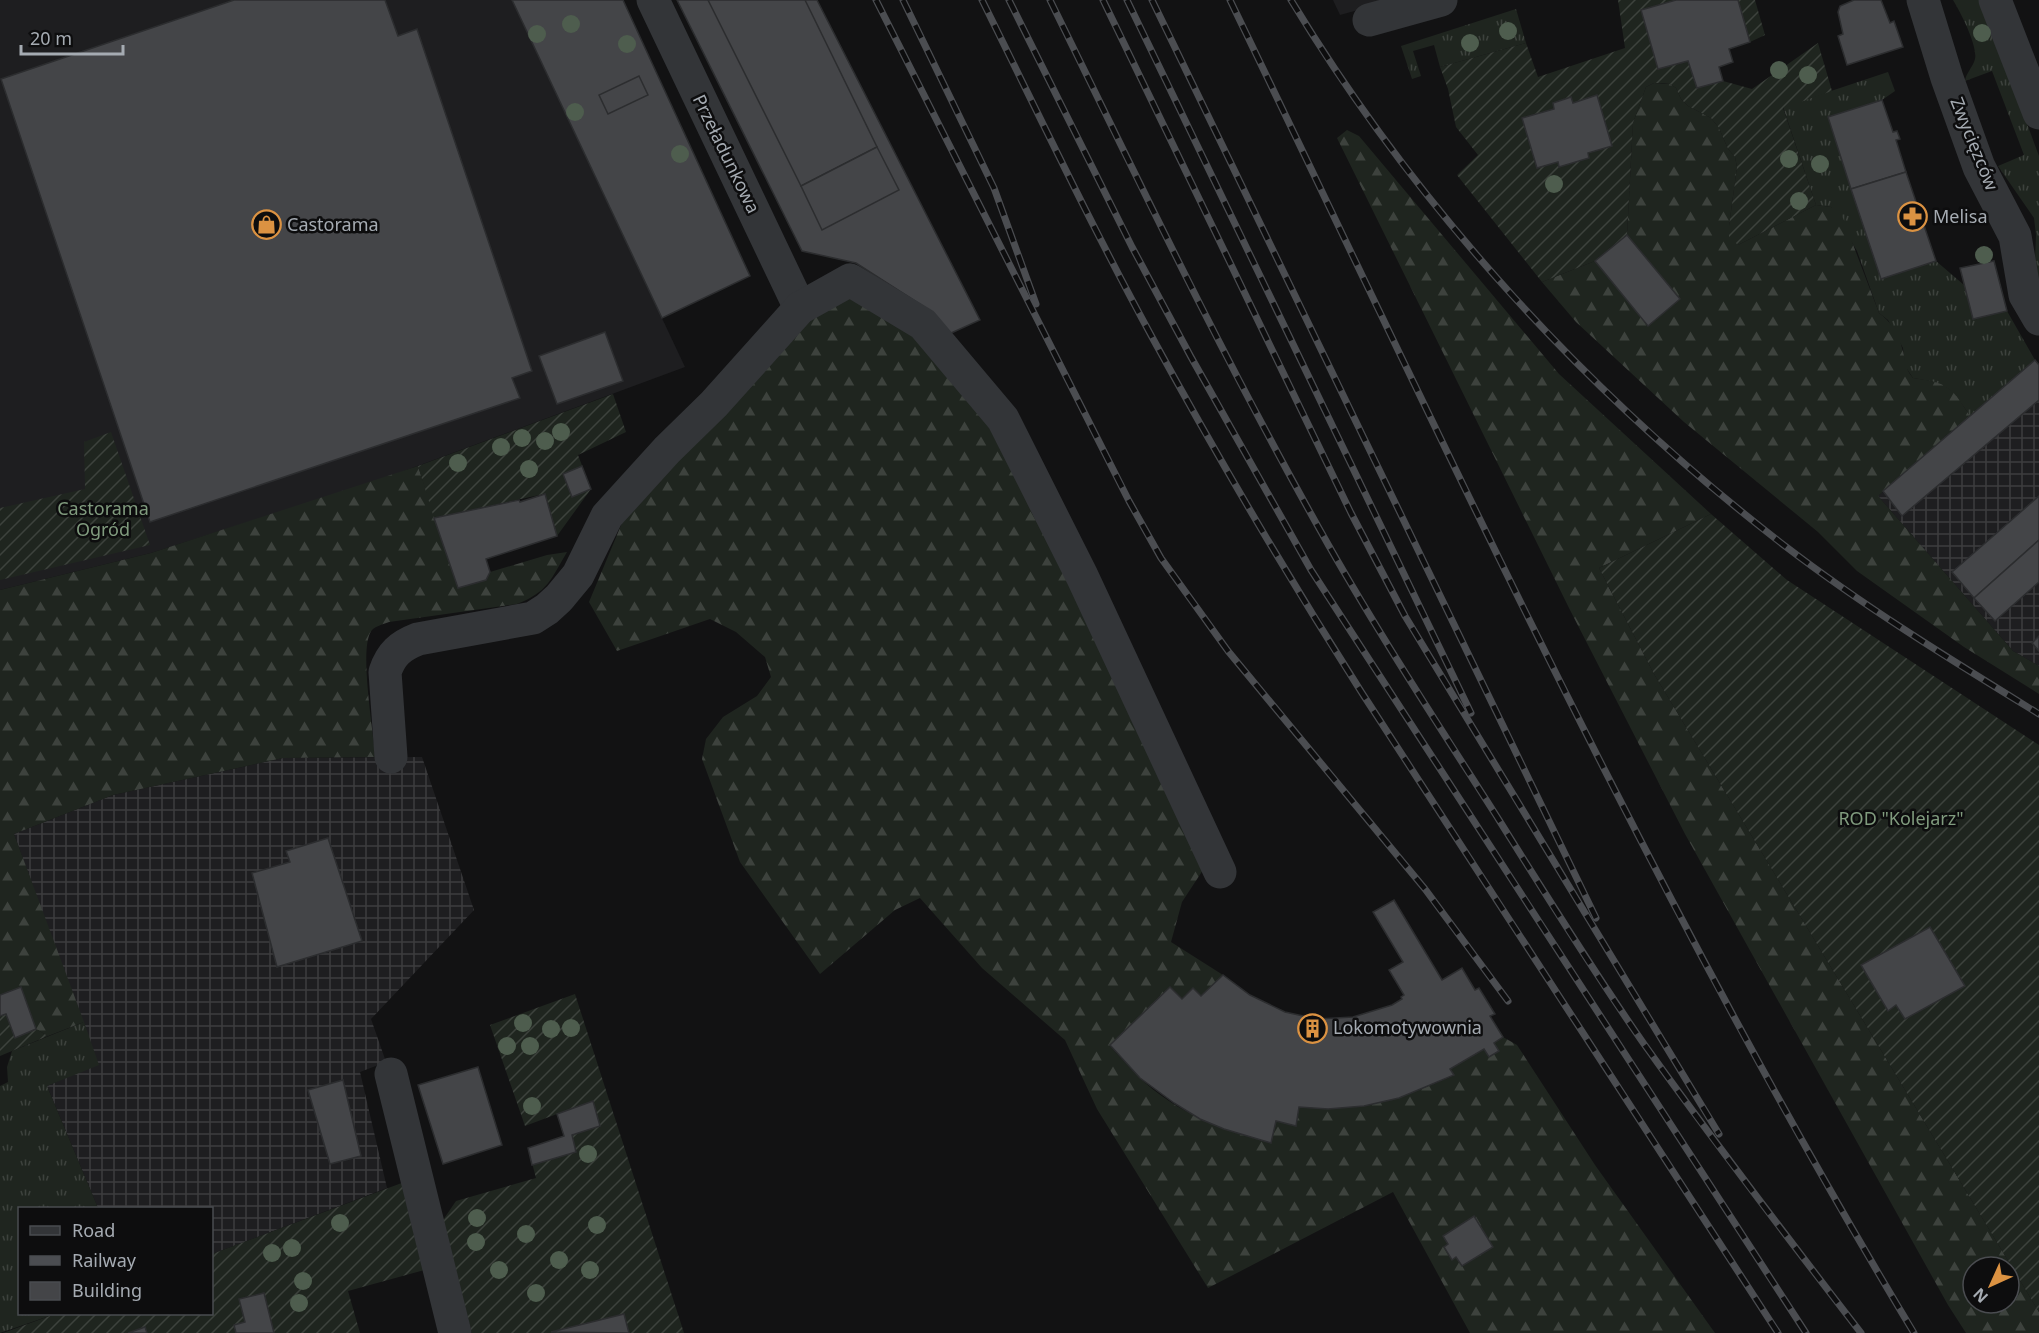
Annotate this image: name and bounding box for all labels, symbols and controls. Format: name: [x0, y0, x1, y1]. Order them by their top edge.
scale bar: [21, 18, 123, 56]
text: 20 m: [30, 26, 72, 50]
street label: Przeładunkowa: [688, 90, 766, 217]
street label: Zwycięzców: [1945, 93, 2005, 194]
pharmacy icon: Melisa: [1896, 201, 1928, 233]
place label: Melisa: [1933, 204, 1988, 228]
shop icon: Castorama: [250, 209, 282, 241]
place label: Castorama: [287, 212, 379, 236]
park label: Castorama Ogród: [57, 496, 149, 541]
park label: ROD "Kolejarz": [1838, 806, 1964, 830]
building icon: Lokomotywownia: [1296, 1012, 1328, 1044]
place label: Lokomotywownia: [1333, 1015, 1482, 1039]
legend: [18, 1207, 213, 1315]
text: Road: [72, 1218, 115, 1242]
text: Railway: [72, 1248, 137, 1272]
north arrow: [1961, 1255, 2021, 1315]
text: Building: [72, 1278, 142, 1302]
text: N: [1968, 1283, 1993, 1308]

